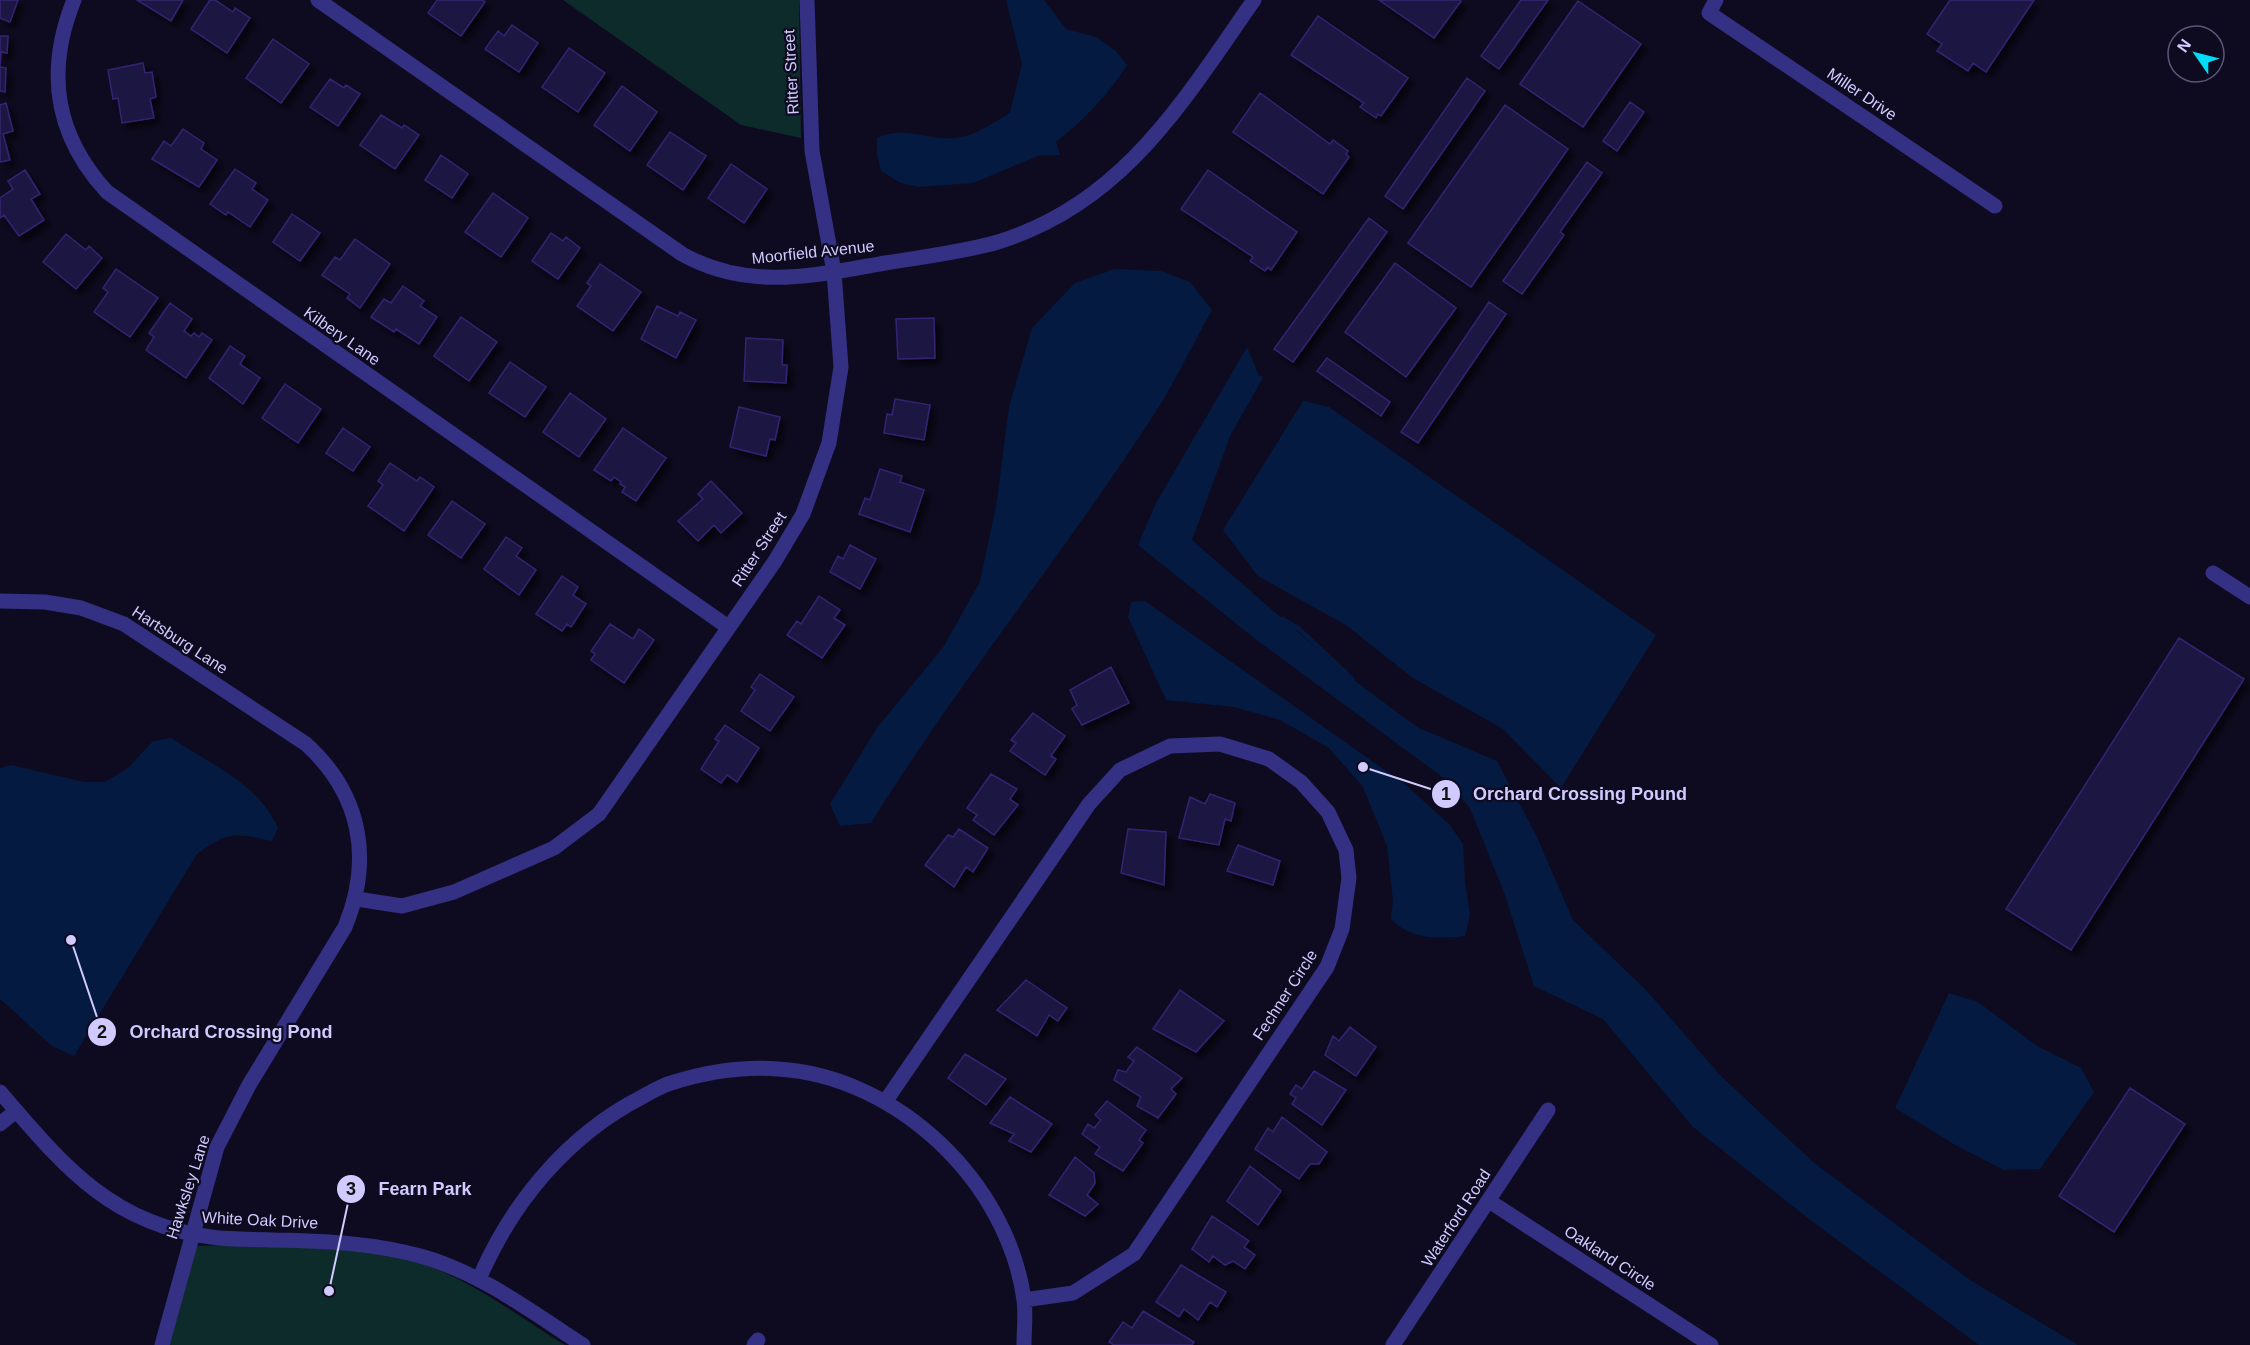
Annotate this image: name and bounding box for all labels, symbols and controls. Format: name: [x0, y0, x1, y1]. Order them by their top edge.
north arrow: [2166, 24, 2226, 84]
street label: Ritter Street: [780, 28, 802, 115]
text: N: [2174, 36, 2194, 55]
street label: Miller Drive: [1824, 65, 1900, 123]
street label: Moorfield Avenue: [751, 237, 875, 267]
street label: Kilbery Lane: [301, 304, 383, 369]
street label: Ritter Street: [729, 508, 790, 589]
street label: Hartsburg Lane: [129, 603, 231, 677]
callout: Orchard Crossing Pound: [1431, 776, 1699, 812]
text: 1: [1441, 784, 1451, 804]
text: Orchard Crossing Pound: [1473, 784, 1687, 804]
street label: Fechner Circle: [1250, 947, 1321, 1043]
callout: Orchard Crossing Pond: [87, 1014, 344, 1050]
text: 2: [97, 1022, 107, 1042]
text: Orchard Crossing Pond: [129, 1022, 333, 1042]
street label: Hawksley Lane: [163, 1133, 213, 1241]
street label: Waterford Road: [1418, 1166, 1494, 1270]
callout: Fearn Park: [336, 1171, 483, 1207]
text: 3: [346, 1179, 356, 1199]
text: Fearn Park: [378, 1179, 473, 1199]
street label: White Oak Drive: [201, 1208, 319, 1232]
street label: Oakland Circle: [1561, 1222, 1659, 1294]

